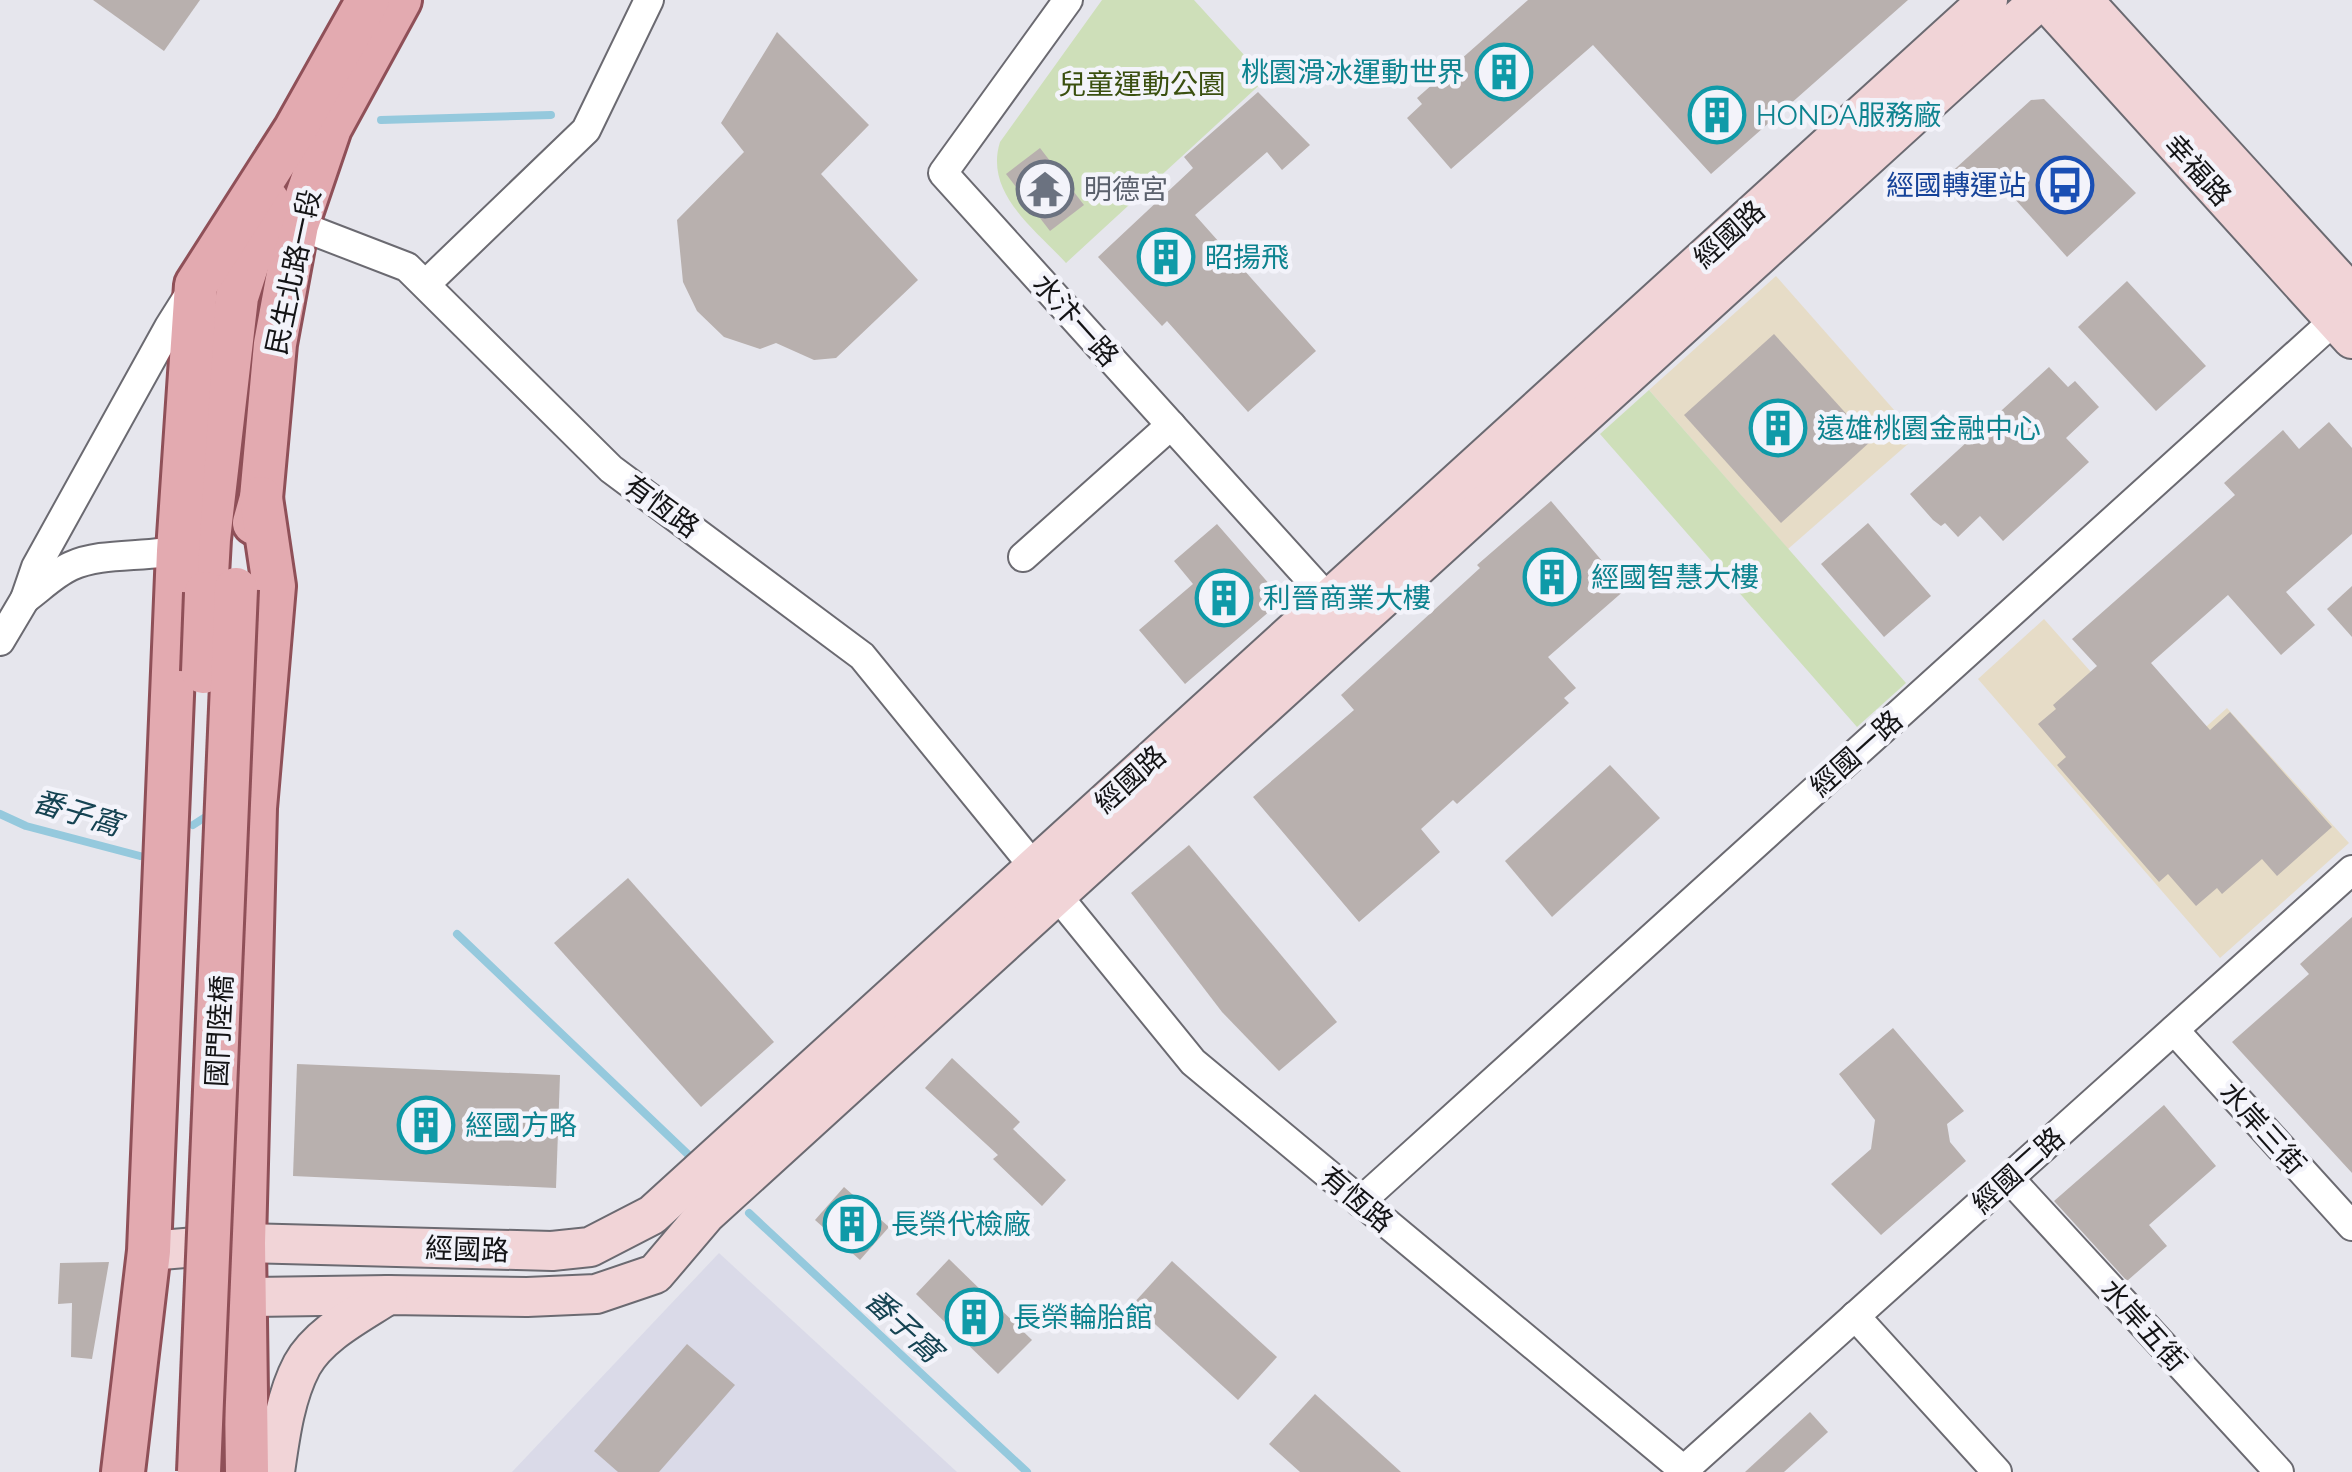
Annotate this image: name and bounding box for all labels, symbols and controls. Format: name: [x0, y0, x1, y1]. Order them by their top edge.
building icon: 桃園滑冰運動世界: [1474, 42, 1534, 102]
place label: 桃園滑冰運動世界: [1241, 56, 1465, 89]
park label: 兒童運動公園: [1058, 68, 1226, 101]
building icon: HONDA服務廠: [1687, 85, 1747, 145]
place label: HONDA服務廠: [1756, 99, 1942, 132]
street label: 幸福路: [2157, 128, 2238, 213]
bus stop icon: 經國轉運站: [2035, 155, 2095, 215]
temple icon: 明德宮: [1015, 159, 1075, 219]
place label: 經國轉運站: [1886, 169, 2026, 202]
place label: 明德宮: [1084, 173, 1168, 206]
street label: 民生北路一段: [260, 187, 327, 358]
street label: 經國路: [1687, 194, 1772, 275]
building icon: 昭揚飛: [1136, 227, 1196, 287]
place label: 昭揚飛: [1205, 241, 1289, 274]
street label: 水汴一路: [1026, 268, 1125, 373]
building icon: 遠雄桃園金融中心: [1748, 398, 1808, 458]
place label: 遠雄桃園金融中心: [1817, 412, 2041, 445]
street label: 有恆路: [618, 468, 705, 544]
building icon: 經國智慧大樓: [1522, 547, 1582, 607]
place label: 經國智慧大樓: [1591, 561, 1759, 594]
building icon: 利晉商業大樓: [1194, 568, 1254, 628]
place label: 利晉商業大樓: [1263, 582, 1431, 615]
street label: 經國一路: [1804, 704, 1909, 803]
street label: 經國路: [1088, 739, 1173, 820]
water label: 番子窩: [29, 783, 129, 844]
street label: 國門陸橋: [200, 974, 239, 1088]
street label: 水岸三街: [2213, 1076, 2312, 1181]
building icon: 經國方略: [396, 1095, 456, 1155]
place label: 經國方略: [465, 1109, 577, 1142]
street label: 經國二路: [1966, 1121, 2071, 1220]
street label: 有恆路: [1314, 1160, 1399, 1239]
building icon: 長榮代檢廠: [822, 1194, 882, 1254]
place label: 長榮代檢廠: [891, 1208, 1031, 1241]
street label: 經國路: [424, 1232, 510, 1267]
street label: 水岸五街: [2094, 1273, 2193, 1378]
water label: 番子窩: [858, 1282, 951, 1372]
building icon: 長榮輪胎館: [944, 1287, 1004, 1347]
place label: 長榮輪胎館: [1013, 1301, 1153, 1334]

